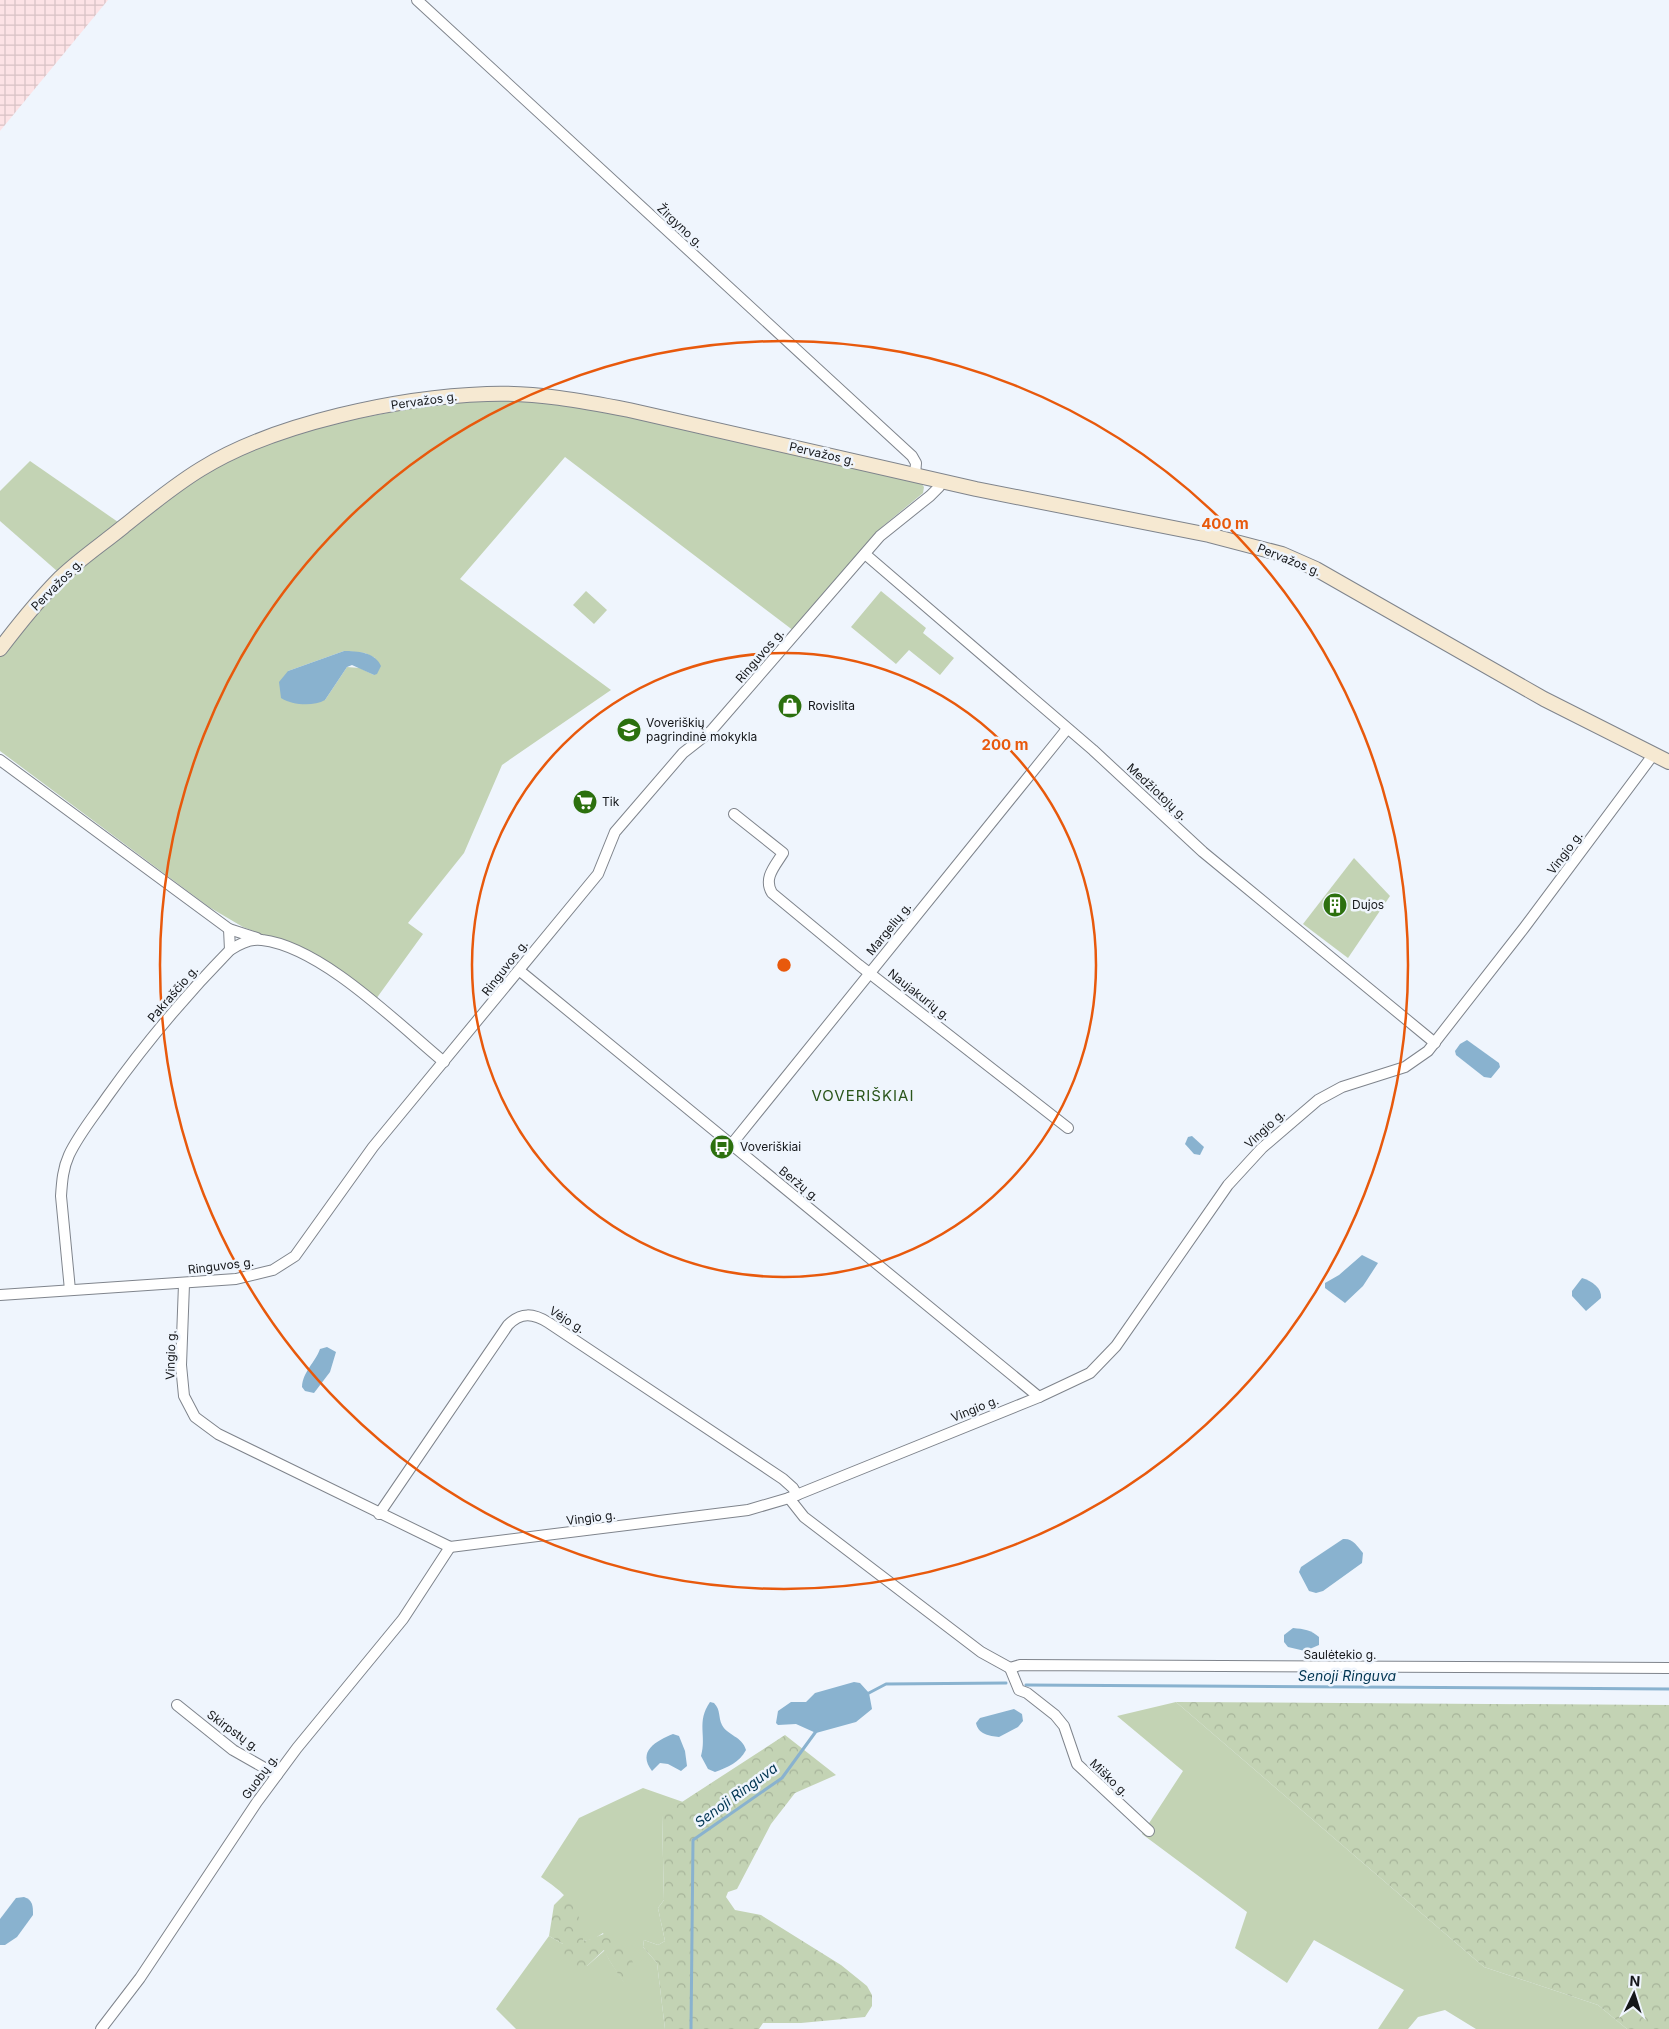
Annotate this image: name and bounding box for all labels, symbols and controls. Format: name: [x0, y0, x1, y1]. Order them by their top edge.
street label: Žirgyno g.: [654, 201, 706, 251]
street label: Pervažos g.: [390, 388, 458, 413]
street label: Pervažos g.: [788, 439, 856, 468]
text: 400 m: [1201, 514, 1249, 533]
street label: Pervažos g.: [1255, 540, 1323, 579]
street label: Pervažos g.: [28, 556, 86, 614]
street label: Ringuvos g.: [732, 626, 787, 686]
shop icon: Rovislita: [777, 693, 803, 719]
place label: Rovislita: [808, 698, 855, 713]
place label: Voveriškių pagrindinė mokykla: [646, 715, 757, 744]
school or university icon: Voveriškių pagrindinė mokykla: [616, 717, 642, 743]
text: 200 m: [982, 735, 1028, 754]
street label: Medžiotojų g.: [1124, 760, 1191, 823]
supermarket icon: Tik: [572, 789, 598, 815]
place label: Tik: [602, 794, 620, 809]
street label: Vingio g.: [1544, 828, 1586, 877]
building icon: Dujos: [1322, 892, 1348, 918]
place label: Dujos: [1352, 897, 1384, 912]
street label: Margelių g.: [863, 899, 914, 958]
street label: Ringuvos g.: [478, 937, 531, 998]
centre of rings: [775, 956, 793, 974]
street label: Pakraščio g.: [144, 962, 201, 1025]
street label: Naujakurių g.: [885, 966, 954, 1024]
district label: VOVERIŠKIAI: [812, 1086, 914, 1105]
street label: Vingio g.: [1241, 1106, 1288, 1151]
bus stop icon: Voveriškiai: [709, 1134, 735, 1160]
place label: Voveriškiai: [740, 1139, 801, 1154]
street label: Beržų g.: [776, 1163, 822, 1204]
street label: Ringuvos g.: [187, 1254, 255, 1277]
street label: Vėjo g.: [547, 1303, 588, 1336]
street label: Vingio g.: [162, 1330, 179, 1380]
street label: Vingio g.: [949, 1392, 1001, 1425]
street label: Vingio g.: [565, 1507, 617, 1528]
street label: Saulėtekio g.: [1303, 1647, 1377, 1662]
water label: Senoji Ringuva: [1298, 1667, 1396, 1684]
street label: Skirpstų g.: [204, 1707, 262, 1755]
street label: Guobų g.: [238, 1751, 281, 1802]
street label: Miško g.: [1087, 1756, 1132, 1800]
water label: Senoji Ringuva: [691, 1759, 781, 1830]
north arrow: [1609, 1969, 1659, 2019]
text: N: [1629, 1972, 1641, 1989]

